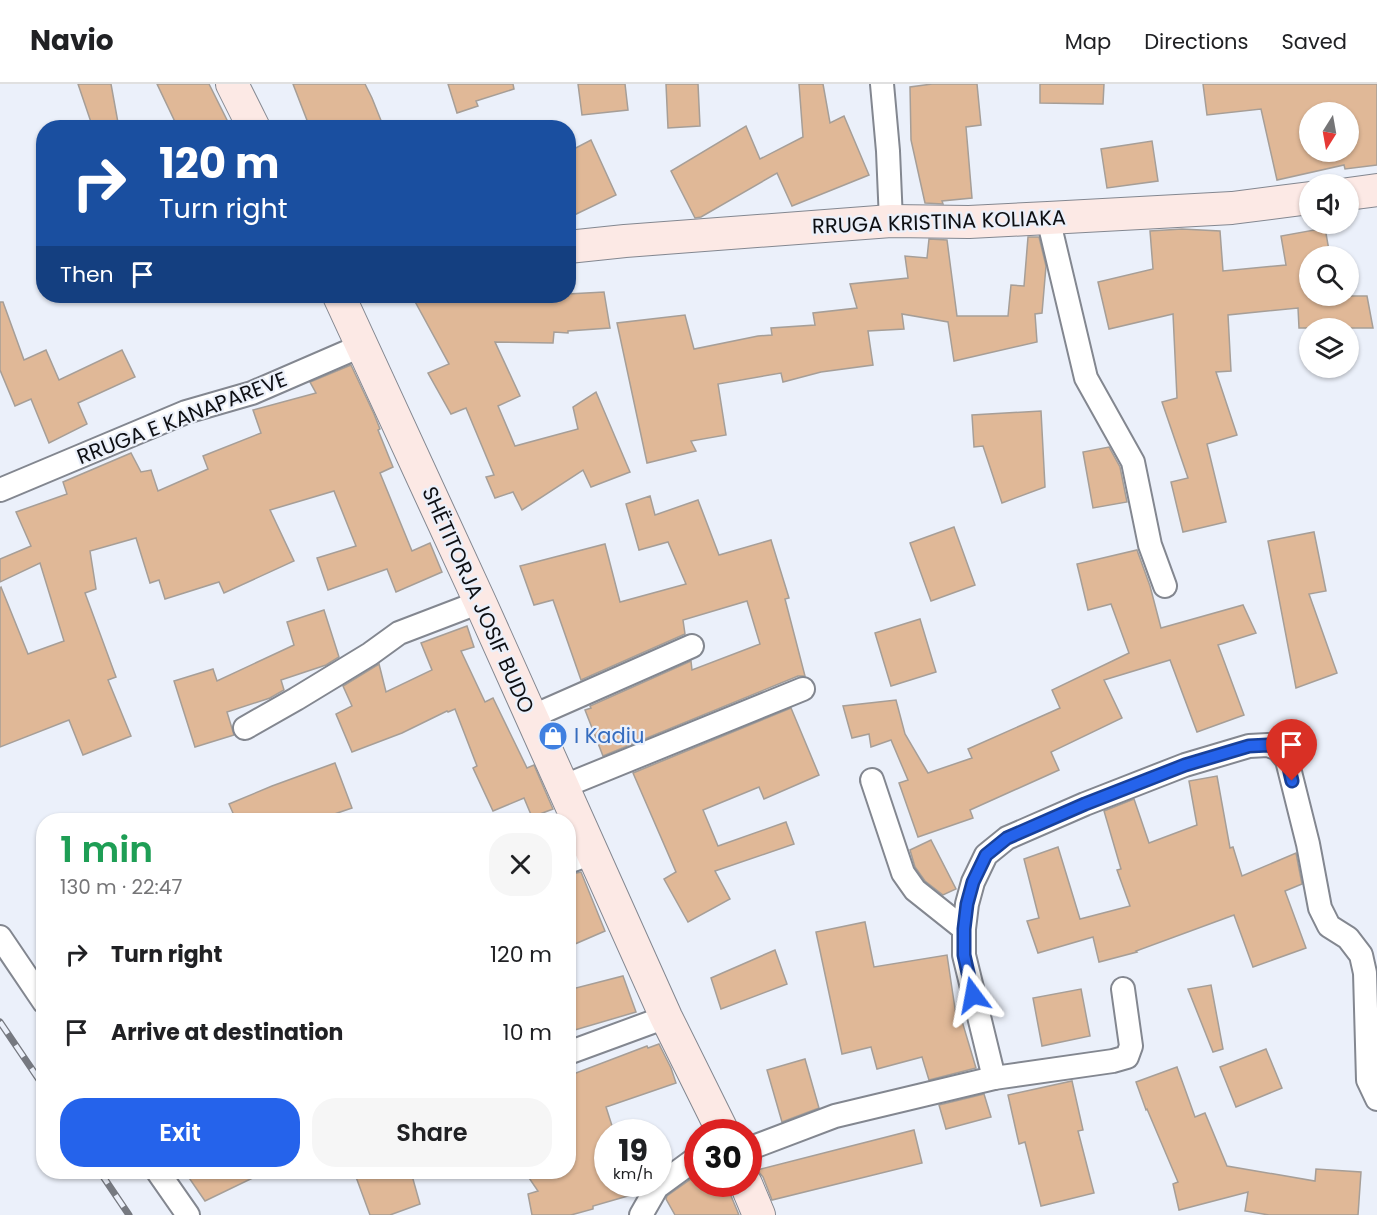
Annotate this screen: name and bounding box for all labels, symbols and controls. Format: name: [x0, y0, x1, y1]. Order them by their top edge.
text: Navio: [30, 21, 114, 60]
text: Map: [1065, 27, 1111, 56]
text: Directions: [1144, 27, 1248, 56]
text: Saved: [1281, 27, 1347, 56]
north arrow: [1299, 102, 1359, 162]
map controls: [1299, 102, 1359, 378]
text: 120 m: [159, 134, 280, 193]
icon: right: [60, 144, 138, 222]
button: sound: [1299, 174, 1359, 234]
text: Turn right: [159, 190, 288, 227]
street label: RRUGA KRISTINA KOLIAKA: [812, 203, 1066, 240]
button: search: [1299, 246, 1359, 306]
icon: arrive: [126, 258, 159, 291]
text: Then: [60, 259, 114, 290]
button: layers: [1299, 318, 1359, 378]
street label: RRUGA E KANAPAREVE: [73, 364, 291, 471]
street label: SHËTITORJA JOSIF BUDO: [415, 482, 542, 718]
pin: [1266, 719, 1317, 781]
shop icon: I Kadiu: [537, 720, 569, 752]
place label: I Kadiu: [574, 721, 644, 750]
icon: arrive: [1275, 728, 1308, 761]
text: 1 min: [60, 824, 153, 875]
button: close: [489, 833, 552, 896]
text: 130 m · 22:47: [60, 873, 182, 901]
icon: right: [60, 938, 93, 971]
text: Turn right: [111, 939, 222, 970]
text: 120 m: [490, 939, 552, 970]
position arrow: [941, 963, 1005, 1027]
icon: arrive: [60, 1016, 93, 1049]
text: Arrive at destination: [111, 1017, 343, 1048]
text: 10 m: [503, 1017, 552, 1048]
button: Exit: [60, 1098, 300, 1167]
button: Share: [312, 1098, 552, 1167]
speed limit sign: 30: [684, 1119, 762, 1197]
text: 19: [618, 1129, 648, 1172]
text: km/h: [613, 1163, 653, 1184]

